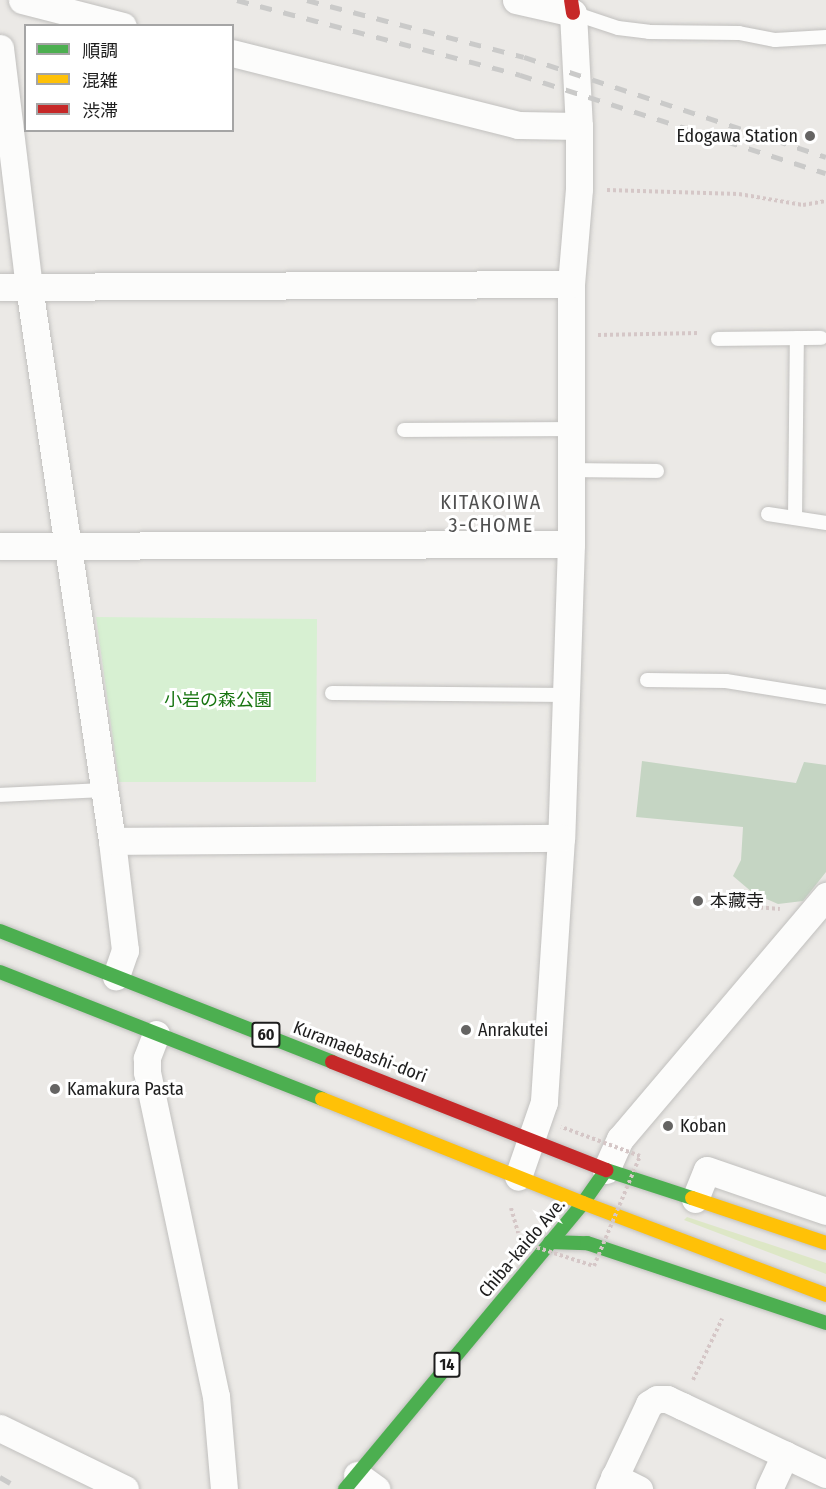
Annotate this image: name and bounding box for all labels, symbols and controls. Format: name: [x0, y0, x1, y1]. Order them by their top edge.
legend: [24, 24, 234, 132]
text: 順調: [82, 40, 118, 62]
text: 混雑: [82, 70, 118, 92]
text: 渋滞: [82, 100, 118, 122]
place label: Edogawa Station: [676, 125, 798, 147]
marker: Edogawa Station: [803, 129, 817, 143]
district label: KITAKOIWA 3-CHOME: [440, 491, 542, 538]
park label: 小岩の森公園: [164, 689, 272, 711]
place label: 本藏寺: [710, 890, 764, 912]
marker: 本藏寺: [691, 894, 705, 908]
street label: Kuramaebashi-dori: [290, 1017, 430, 1087]
place label: Anrakutei: [478, 1019, 548, 1041]
road number: 60: [251, 1022, 281, 1048]
marker: Anrakutei: [459, 1023, 473, 1037]
place label: Kamakura Pasta: [67, 1078, 184, 1100]
marker: Kamakura Pasta: [48, 1082, 62, 1096]
place label: Koban: [680, 1115, 726, 1137]
marker: Koban: [661, 1119, 675, 1133]
street label: Chiba-kaido Ave.: [474, 1194, 570, 1302]
road number: 14: [434, 1352, 460, 1378]

